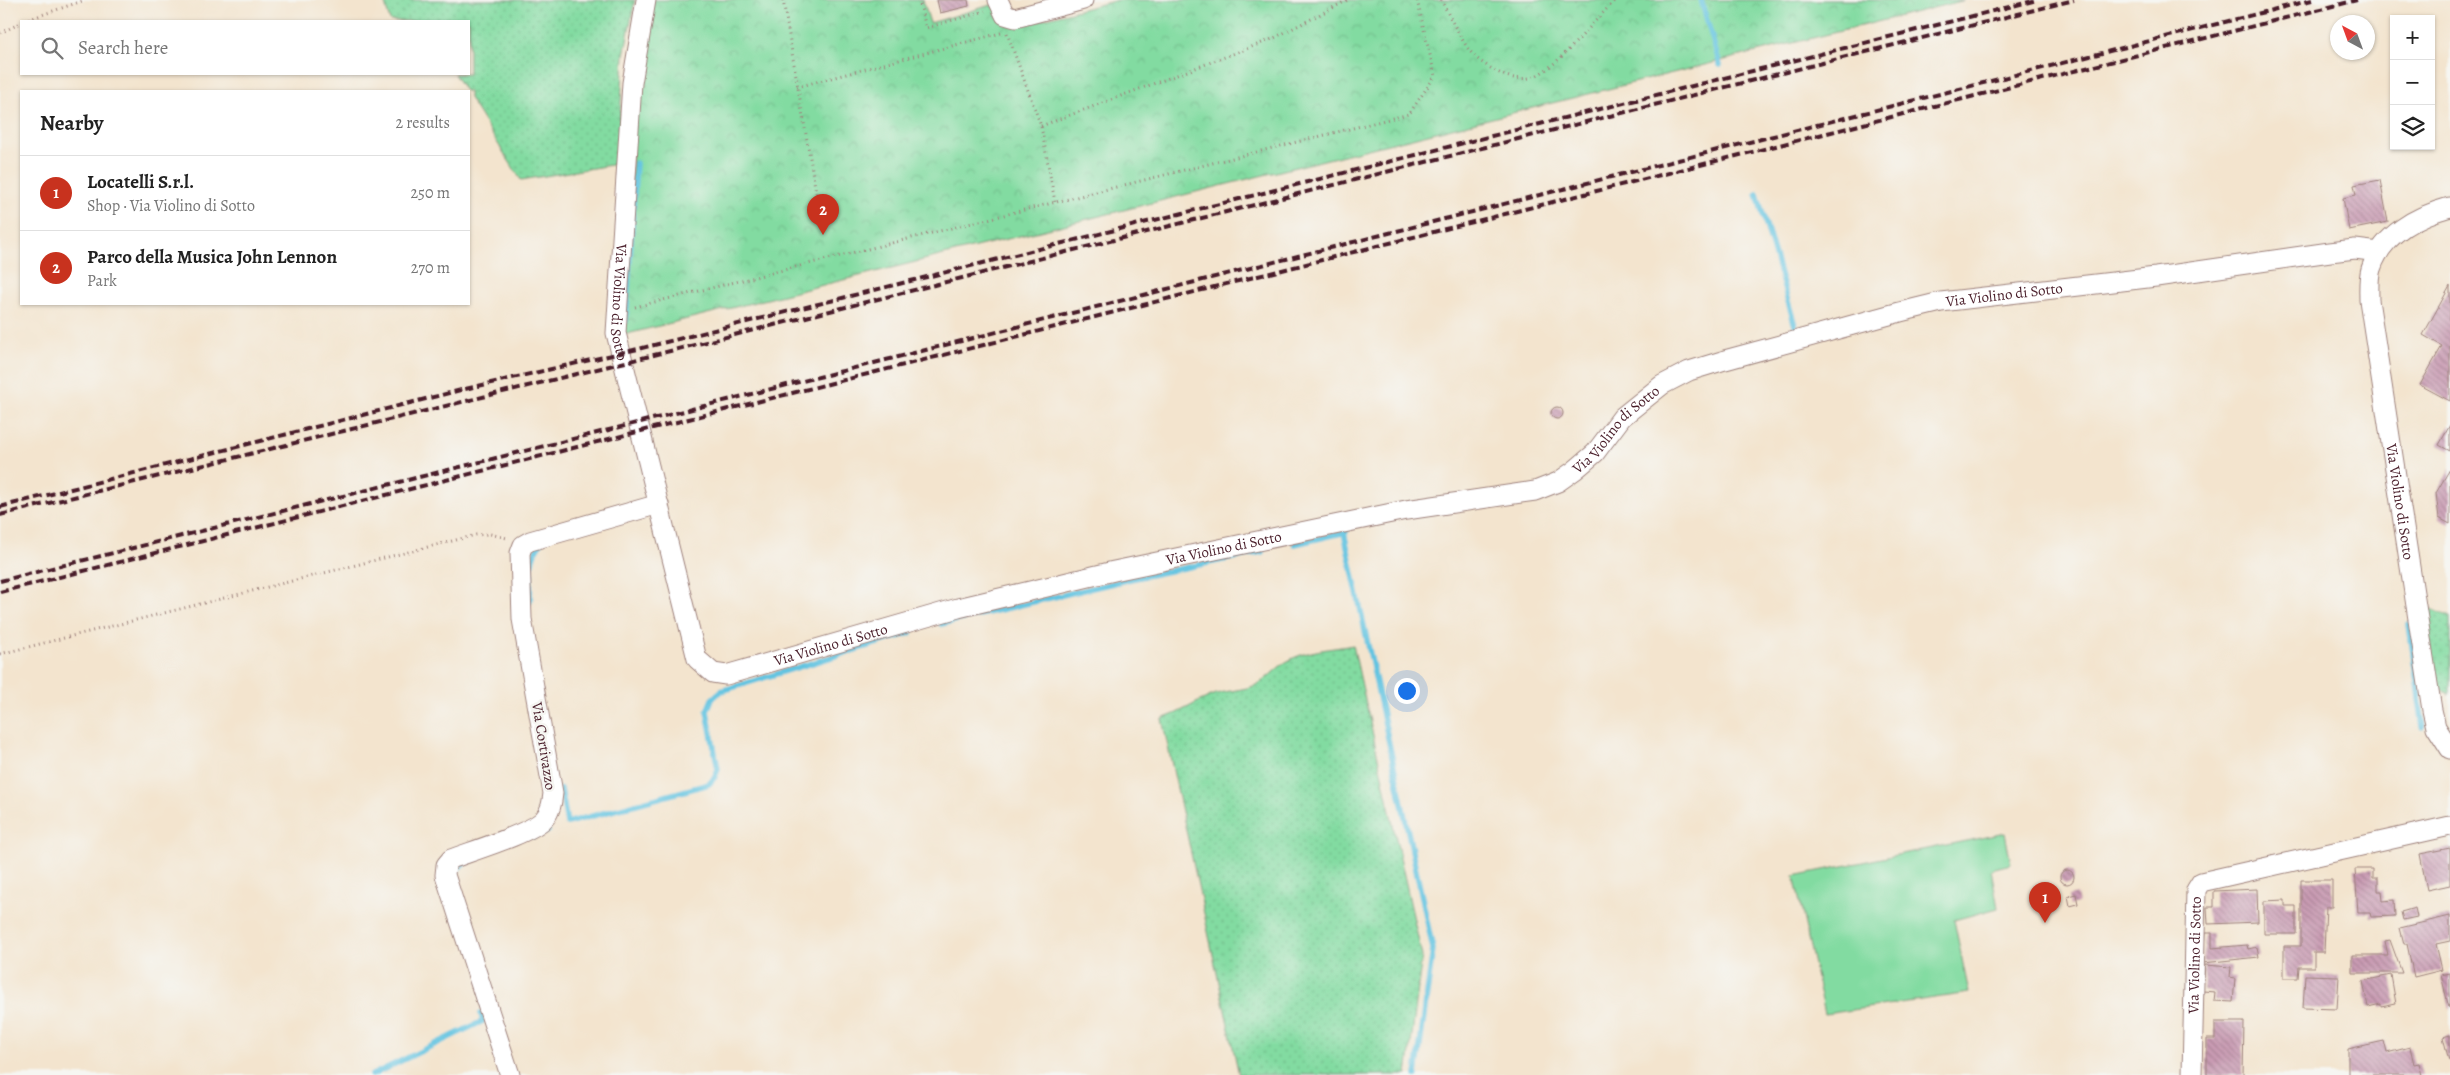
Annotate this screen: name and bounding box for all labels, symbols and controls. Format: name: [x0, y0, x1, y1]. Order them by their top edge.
north arrow: [2330, 15, 2375, 60]
map controls: [2390, 15, 2435, 150]
button: +: [2390, 15, 2435, 60]
search box: [20, 20, 470, 75]
icon: search: [38, 34, 66, 62]
text: Search here: [78, 35, 168, 61]
button: −: [2390, 60, 2435, 105]
button: layers: [2390, 105, 2435, 150]
text: Nearby: [40, 109, 103, 137]
text: 2 results: [395, 112, 450, 134]
text: Locatelli S.r.l.: [87, 169, 194, 195]
text: 1: [53, 182, 59, 204]
text: 250 m: [411, 182, 450, 204]
pin: 2: [807, 194, 839, 235]
text: Shop · Via Violino di Sotto: [87, 195, 255, 217]
street label: Via Violino di Sotto: [606, 242, 632, 363]
text: Parco della Musica John Lennon: [87, 244, 337, 270]
text: 2: [52, 257, 60, 279]
text: 270 m: [411, 257, 450, 279]
text: Park: [87, 270, 117, 292]
street label: Via Violino di Sotto: [1944, 278, 2064, 311]
street label: Via Violino di Sotto: [1567, 381, 1664, 479]
street label: Via Violino di Sotto: [2381, 441, 2419, 561]
street label: Via Violino di Sotto: [1163, 526, 1283, 570]
street label: Via Violino di Sotto: [771, 619, 890, 671]
your location: [1394, 678, 1420, 704]
street label: Via Cortivazzo: [527, 700, 561, 791]
pin: 1: [2029, 882, 2061, 923]
street label: Via Violino di Sotto: [2183, 896, 2206, 1015]

